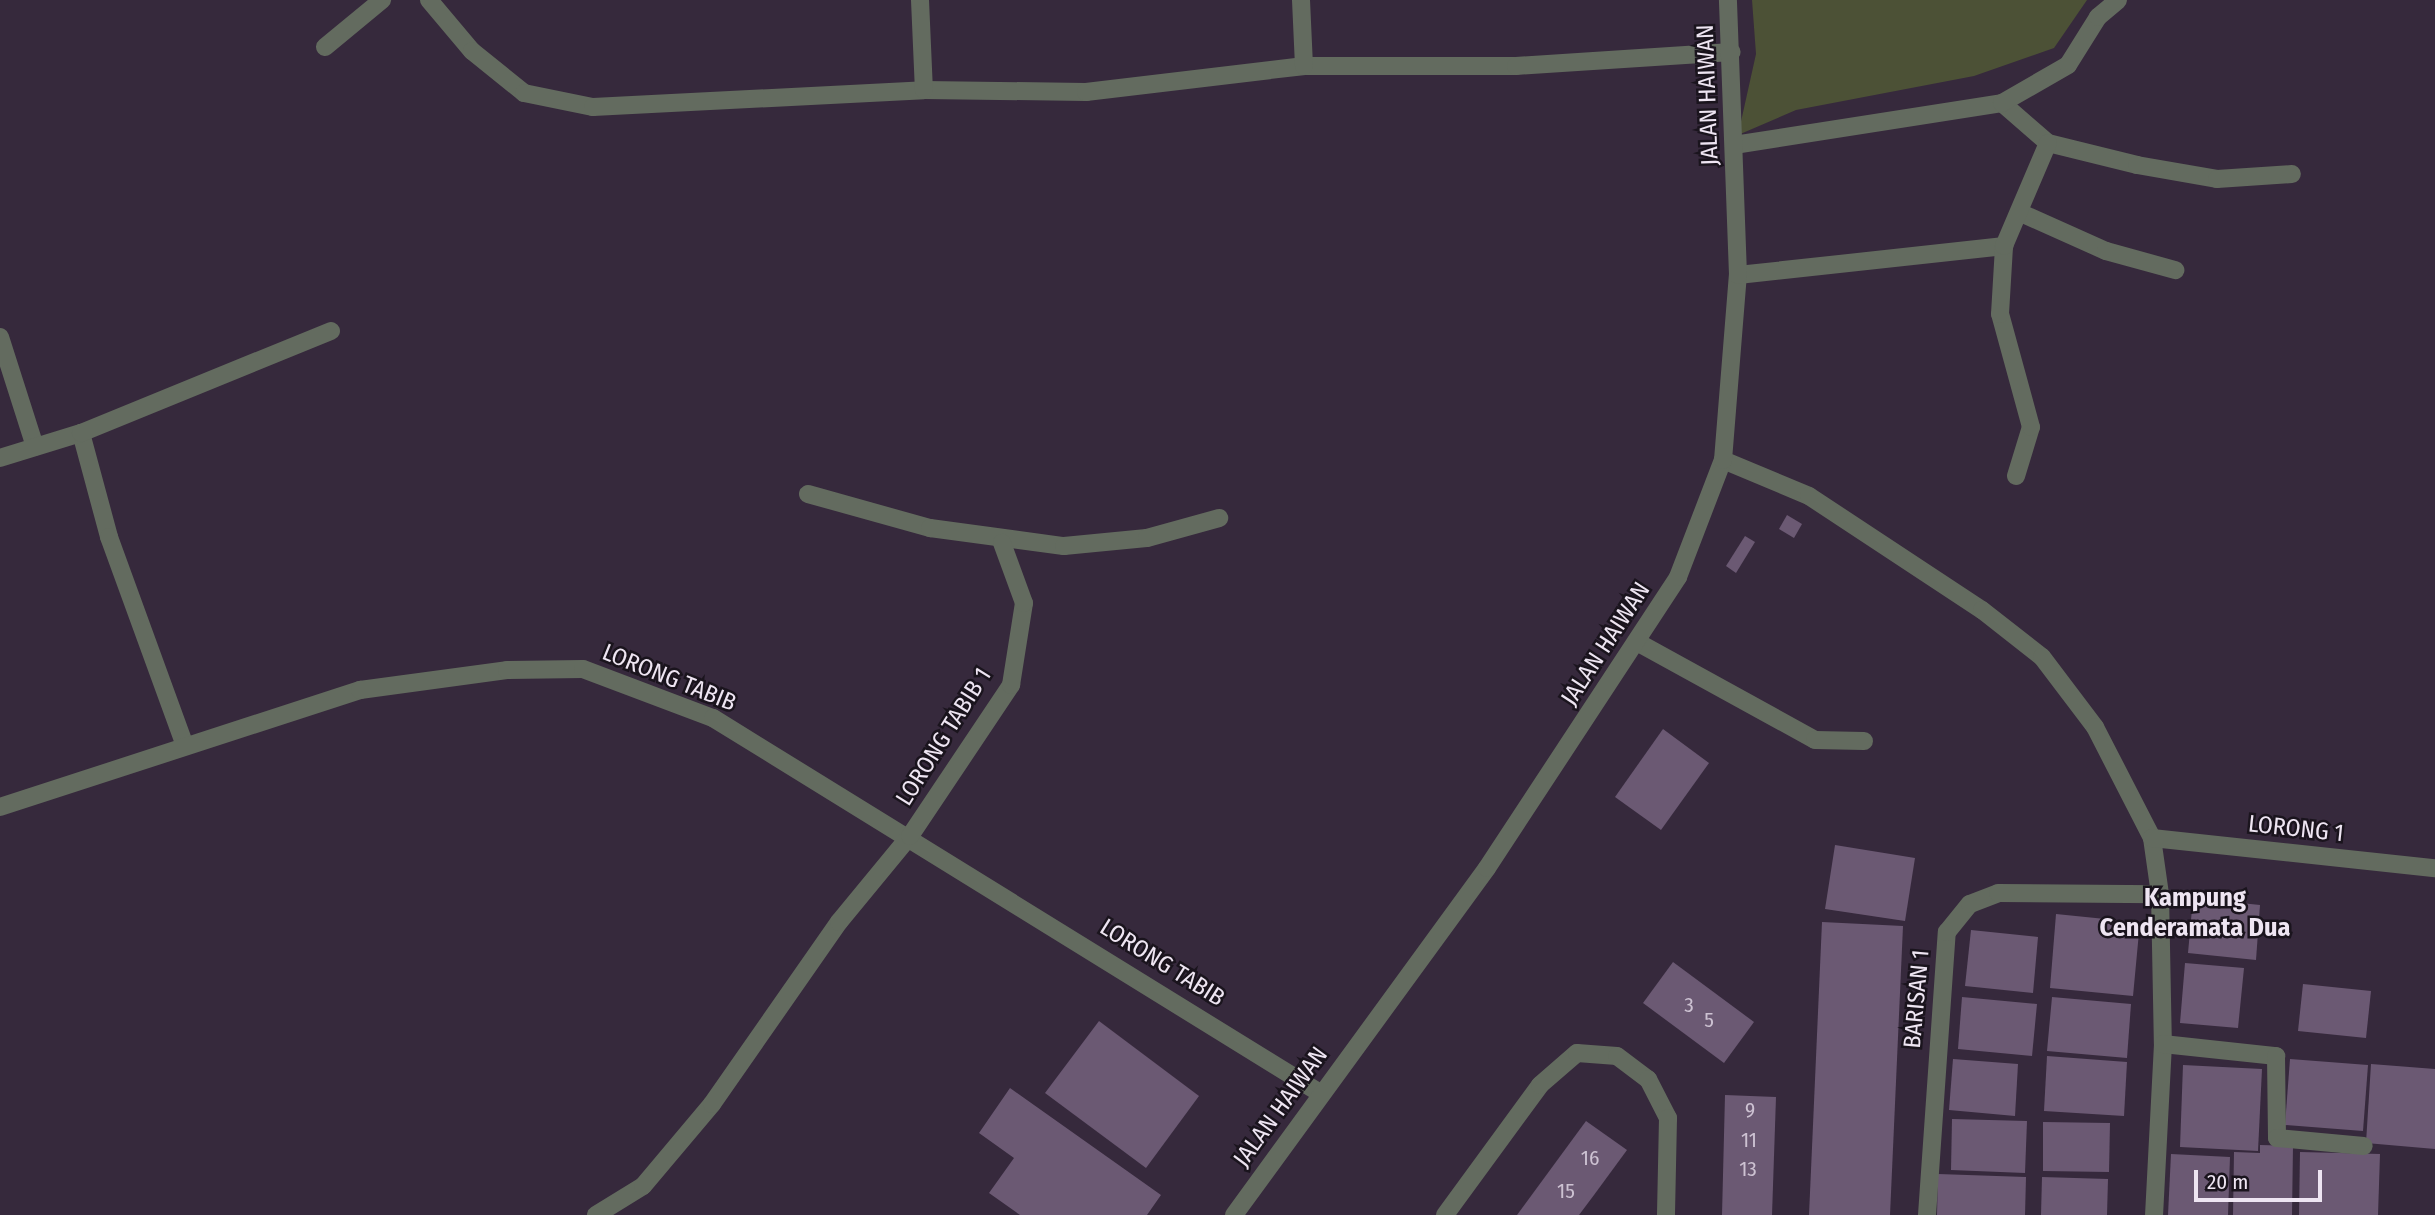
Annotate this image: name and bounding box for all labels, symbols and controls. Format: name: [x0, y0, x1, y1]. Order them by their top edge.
street label: JALAN HAIWAN: [1691, 24, 1725, 166]
street label: JALAN HAIWAN: [1555, 577, 1657, 711]
street label: LORONG TABIB: [598, 638, 740, 718]
street label: LORONG TABIB 1: [890, 663, 998, 811]
street label: LORONG 1: [2247, 810, 2345, 848]
district label: Kampung Cenderamata Dua: [2100, 882, 2290, 944]
street label: LORONG TABIB: [1094, 913, 1230, 1013]
street label: BARISAN 1: [1898, 948, 1936, 1050]
house number: 3: [1684, 992, 1694, 1018]
house number: 5: [1704, 1007, 1714, 1033]
street label: JALAN HAIWAN: [1228, 1041, 1334, 1173]
house number: 9: [1745, 1097, 1755, 1123]
house number: 11: [1741, 1127, 1757, 1153]
house number: 16: [1581, 1145, 1599, 1171]
house number: 13: [1739, 1156, 1757, 1182]
scale bar: [2197, 1156, 2325, 1200]
text: 20 m: [2207, 1169, 2248, 1195]
house number: 15: [1557, 1178, 1575, 1204]

